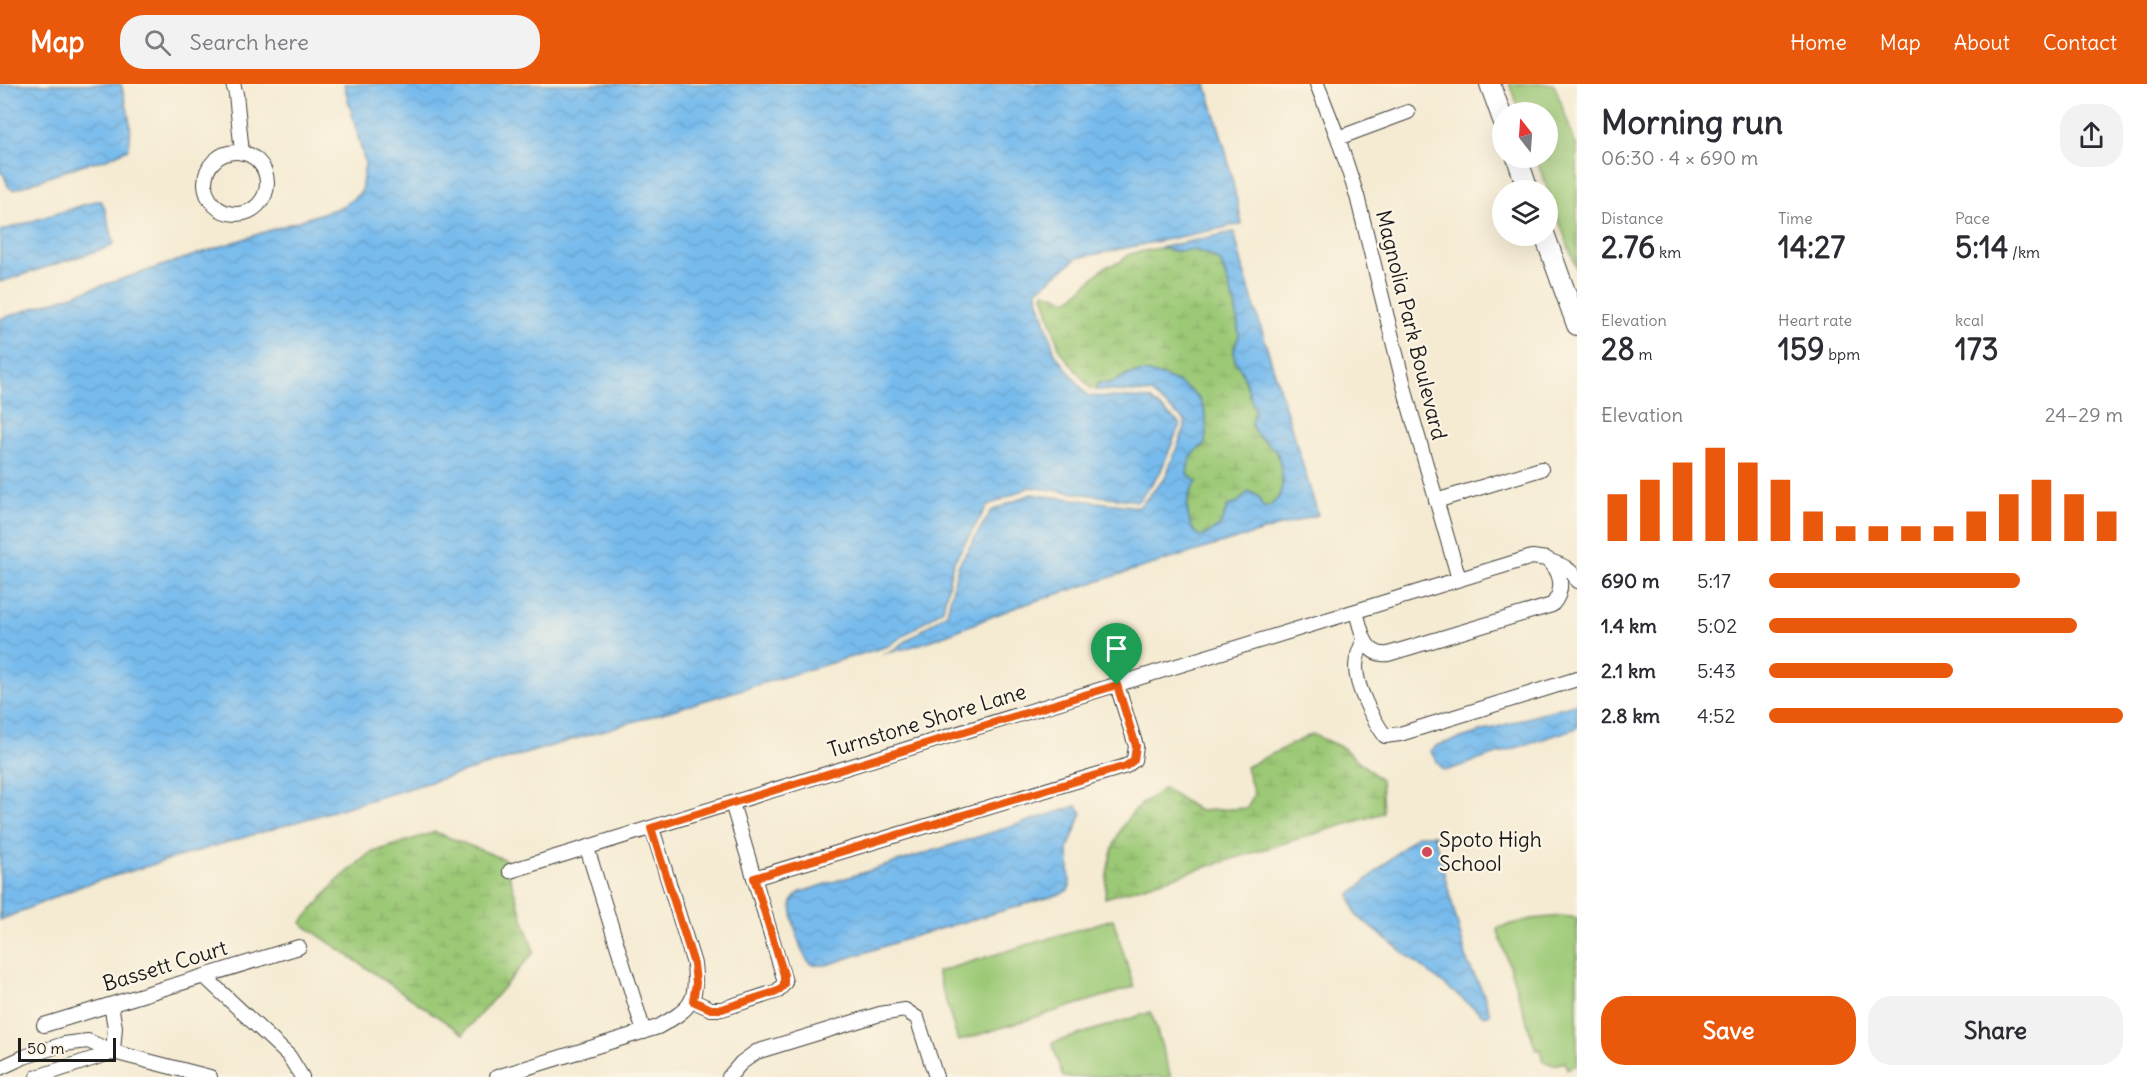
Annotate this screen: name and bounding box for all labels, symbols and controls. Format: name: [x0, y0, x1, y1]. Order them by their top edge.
search box: [120, 15, 540, 69]
text: Map: [30, 24, 84, 60]
icon: search: [141, 26, 174, 59]
text: Search here: [189, 28, 309, 56]
text: Home: [1790, 29, 1847, 56]
text: Map: [1880, 29, 1921, 56]
text: About: [1954, 29, 2010, 56]
text: Contact: [2043, 29, 2117, 56]
text: Morning run: [1601, 101, 1783, 143]
north arrow: [1492, 102, 1558, 168]
map controls: [1492, 102, 1558, 246]
button: share: [2060, 104, 2123, 167]
text: 06:30 · 4 × 690 m: [1601, 145, 1758, 170]
button: layers: [1492, 180, 1558, 246]
street label: Magnolia Park Boulevard: [1370, 207, 1453, 443]
text: Distance: [1601, 208, 1663, 228]
text: Time: [1778, 208, 1813, 228]
text: Pace: [1955, 208, 1990, 228]
text: 2.76: [1601, 228, 1655, 266]
text: 14:27: [1778, 228, 1845, 266]
text: 5:14: [1955, 228, 2008, 266]
text: km: [1655, 242, 1681, 262]
text: /km: [2008, 242, 2040, 262]
text: Elevation: [1601, 310, 1667, 330]
text: Heart rate: [1778, 310, 1852, 330]
text: kcal: [1955, 310, 1984, 330]
text: 28: [1601, 330, 1635, 368]
text: 159: [1778, 330, 1824, 368]
text: 173: [1955, 330, 1999, 368]
text: m: [1635, 344, 1653, 364]
text: bpm: [1824, 344, 1860, 364]
text: Elevation: [1601, 402, 1683, 427]
text: 24–29 m: [2045, 402, 2123, 427]
text: 690 m: [1601, 568, 1660, 593]
text: 5:17: [1697, 568, 1731, 593]
text: 1.4 km: [1601, 613, 1657, 638]
text: 5:02: [1697, 613, 1737, 638]
pin: [1091, 623, 1142, 685]
icon: arrive: [1100, 632, 1133, 665]
text: 2.1 km: [1601, 658, 1656, 683]
text: 5:43: [1697, 658, 1736, 683]
street label: Turnstone Shore Lane: [824, 677, 1029, 764]
text: 2.8 km: [1601, 703, 1660, 728]
text: 4:52: [1697, 703, 1736, 728]
place label: Spoto High School: [1439, 826, 1542, 877]
marker: Spoto High School: [1420, 845, 1434, 859]
street label: Bassett Court: [99, 934, 230, 997]
button: Save: [1601, 996, 1856, 1065]
button: Share: [1868, 996, 2123, 1065]
scale bar: [18, 1035, 116, 1062]
text: 50 m: [27, 1038, 65, 1058]

